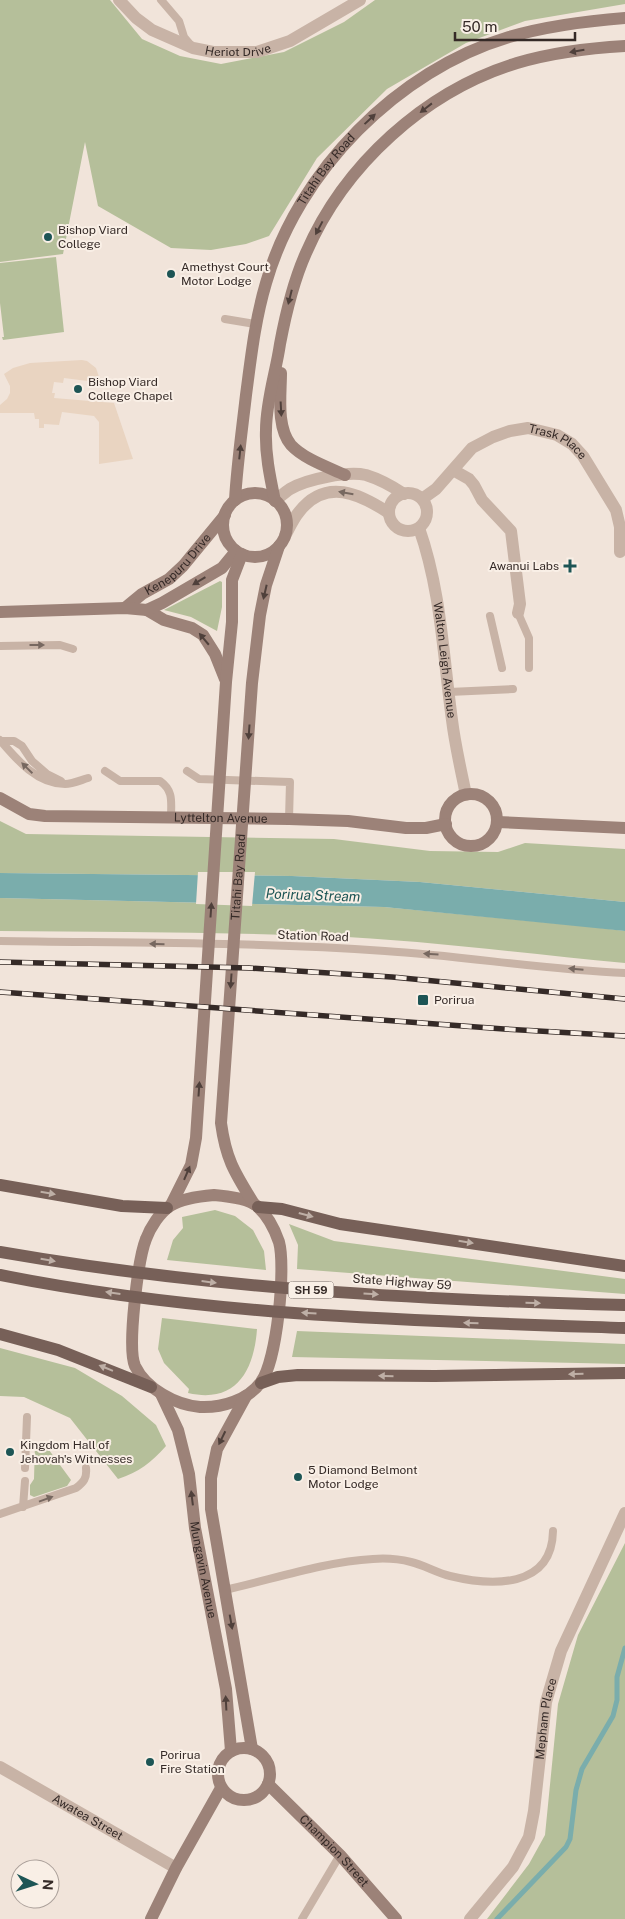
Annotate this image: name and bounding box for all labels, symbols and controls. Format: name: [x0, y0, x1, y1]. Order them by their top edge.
scale bar: [455, 10, 575, 42]
text: 50 m: [462, 18, 497, 35]
street label: Heriot Drive: [204, 41, 273, 59]
one-way arrow: [568, 47, 584, 55]
one-way arrow: [420, 103, 433, 114]
one-way arrow: [364, 113, 376, 125]
street label: Titahi Bay Road: [295, 131, 358, 208]
one-way arrow: [315, 221, 323, 235]
place label: Bishop Viard College: [58, 223, 128, 251]
marker: Bishop Viard College: [42, 231, 54, 243]
place label: Amethyst Court Motor Lodge: [181, 260, 269, 288]
marker: Amethyst Court Motor Lodge: [165, 268, 177, 280]
one-way arrow: [286, 289, 294, 304]
place label: Bishop Viard College Chapel: [88, 375, 173, 403]
marker: Bishop Viard College Chapel: [72, 383, 84, 395]
one-way arrow: [278, 401, 286, 417]
street label: Trask Place: [527, 421, 590, 462]
one-way arrow: [236, 443, 244, 459]
one-way arrow: [337, 488, 353, 496]
street label: Kenepuru Drive: [142, 531, 214, 598]
place label: Awanui Labs: [489, 559, 559, 573]
marker: Awanui Labs: [563, 559, 577, 573]
one-way arrow: [192, 577, 205, 586]
one-way arrow: [261, 585, 269, 600]
street label: Walton Leigh Avenue: [430, 601, 459, 719]
one-way arrow: [198, 633, 210, 645]
one-way arrow: [29, 641, 45, 649]
one-way arrow: [244, 724, 252, 740]
one-way arrow: [21, 762, 33, 774]
street label: Lyttelton Avenue: [174, 811, 268, 826]
street label: Titahi Bay Road: [228, 833, 248, 921]
water label: Porirua Stream: [265, 885, 361, 905]
one-way arrow: [208, 901, 216, 917]
street label: Station Road: [277, 928, 349, 944]
one-way arrow: [149, 939, 165, 947]
one-way arrow: [422, 950, 438, 958]
one-way arrow: [568, 965, 584, 973]
one-way arrow: [227, 974, 235, 990]
marker: Porirua: [416, 993, 430, 1007]
place label: Porirua: [434, 993, 474, 1007]
one-way arrow: [196, 1081, 204, 1097]
one-way arrow: [184, 1166, 192, 1180]
one-way arrow: [40, 1190, 56, 1198]
one-way arrow: [298, 1212, 313, 1220]
one-way arrow: [458, 1239, 474, 1247]
one-way arrow: [40, 1257, 56, 1265]
street label: State Highway 59: [352, 1272, 452, 1292]
one-way arrow: [201, 1278, 217, 1286]
road number: SH 59: [288, 1282, 334, 1298]
one-way arrow: [104, 1289, 120, 1297]
one-way arrow: [363, 1291, 379, 1299]
one-way arrow: [526, 1299, 542, 1307]
one-way arrow: [301, 1309, 317, 1317]
one-way arrow: [463, 1318, 479, 1326]
one-way arrow: [98, 1364, 113, 1372]
one-way arrow: [568, 1370, 584, 1378]
one-way arrow: [378, 1371, 394, 1379]
one-way arrow: [218, 1431, 226, 1446]
place label: Kingdom Hall of Jehovah's Witnesses: [20, 1438, 132, 1466]
marker: Kingdom Hall of Jehovah's Witnesses: [4, 1446, 16, 1458]
place label: 5 Diamond Belmont Motor Lodge: [308, 1463, 418, 1491]
marker: 5 Diamond Belmont Motor Lodge: [292, 1471, 304, 1483]
one-way arrow: [188, 1489, 196, 1505]
one-way arrow: [39, 1495, 54, 1503]
street label: Mungavin Avenue: [187, 1520, 219, 1620]
one-way arrow: [227, 1614, 235, 1630]
street label: Mepham Place: [533, 1676, 560, 1760]
one-way arrow: [222, 1694, 230, 1710]
place label: Porirua Fire Station: [160, 1748, 225, 1776]
marker: Porirua Fire Station: [144, 1756, 156, 1768]
street label: Awatea Street: [50, 1791, 126, 1843]
street label: Champion Street: [297, 1812, 372, 1890]
north arrow: [10, 1859, 60, 1909]
text: N: [40, 1879, 56, 1891]

